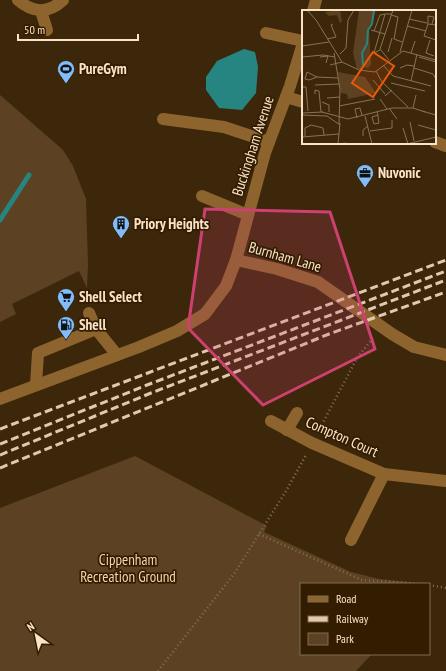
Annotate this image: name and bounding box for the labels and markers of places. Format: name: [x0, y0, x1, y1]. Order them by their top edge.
sports icon: PureGym: [56, 59, 76, 84]
place label: PureGym: [79, 59, 127, 78]
office icon: Nuvonic: [355, 163, 375, 188]
place label: Nuvonic: [378, 163, 421, 182]
building icon: Priory Heights: [111, 214, 131, 239]
place label: Priory Heights: [134, 214, 209, 233]
supermarket icon: Shell Select: [56, 287, 76, 312]
place label: Shell Select: [79, 287, 142, 306]
fuel station icon: Shell: [56, 315, 76, 340]
place label: Shell: [79, 315, 106, 334]

